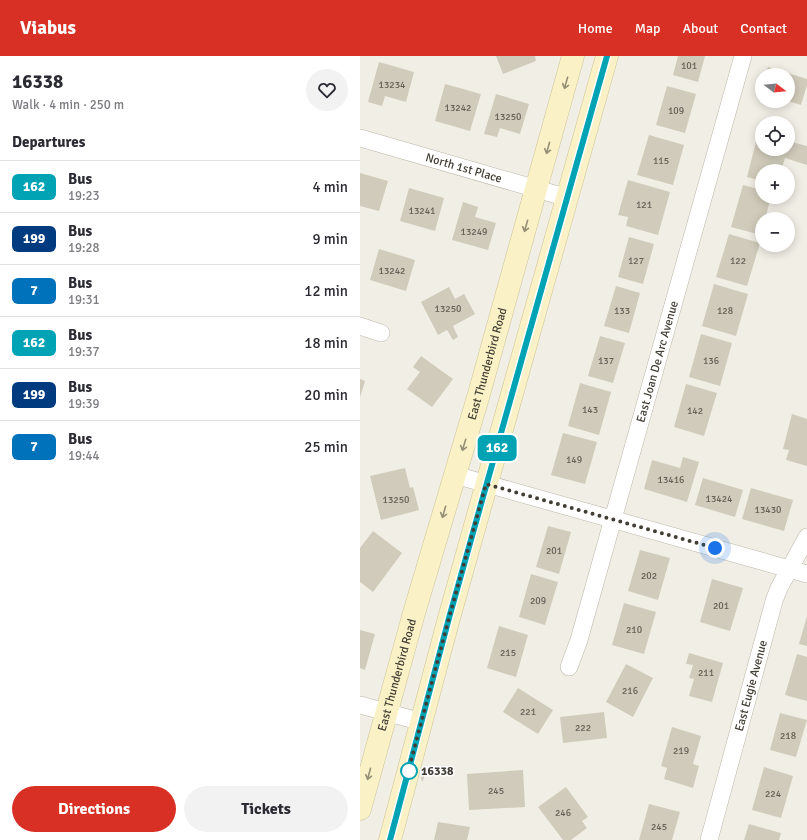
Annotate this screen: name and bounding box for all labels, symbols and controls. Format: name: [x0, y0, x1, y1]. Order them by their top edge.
text: Viabus: [20, 16, 76, 40]
text: Home: [578, 20, 613, 37]
text: Map: [635, 20, 660, 37]
text: About: [682, 20, 718, 37]
text: Contact: [740, 20, 787, 37]
house number: 101: [681, 60, 697, 72]
north arrow: [755, 68, 795, 108]
map controls: [755, 68, 795, 252]
button: heart: [306, 69, 348, 111]
text: 16338: [12, 70, 63, 94]
one-way arrow: [562, 76, 569, 89]
house number: 13234: [378, 79, 406, 91]
text: Walk · 4 min · 250 m: [12, 97, 124, 113]
house number: 13242: [444, 102, 472, 114]
house number: 109: [668, 105, 684, 117]
house number: 13250: [494, 111, 522, 123]
button: locate: [755, 116, 795, 156]
text: Departures: [12, 133, 85, 151]
one-way arrow: [544, 141, 551, 154]
street label: North 1st Place: [424, 150, 504, 187]
house number: 115: [653, 155, 669, 167]
button: +: [755, 164, 795, 204]
text: Bus: [68, 170, 92, 188]
text: 162: [23, 178, 45, 195]
text: 4 min: [312, 178, 348, 196]
text: 19:23: [68, 188, 100, 204]
house number: 121: [636, 199, 652, 211]
house number: 13241: [408, 205, 436, 217]
button: −: [755, 212, 795, 252]
one-way arrow: [522, 219, 529, 232]
text: Bus: [68, 222, 92, 240]
house number: 13249: [460, 226, 488, 238]
text: 199: [23, 230, 45, 247]
text: 9 min: [312, 230, 348, 248]
text: 19:28: [68, 240, 100, 256]
house number: 127: [628, 255, 644, 267]
house number: 122: [730, 255, 746, 267]
house number: 13242: [378, 265, 406, 277]
text: Bus: [68, 274, 92, 292]
text: 7: [30, 282, 38, 299]
text: 12 min: [304, 282, 348, 300]
text: 19:31: [68, 292, 100, 308]
street label: East Joan De Arc Avenue: [633, 299, 682, 424]
house number: 13250: [434, 303, 462, 315]
house number: 133: [614, 305, 630, 317]
house number: 128: [717, 305, 733, 317]
street label: East Thunderbird Road: [465, 306, 511, 422]
text: Bus: [68, 326, 92, 344]
text: 162: [23, 334, 45, 351]
text: 18 min: [304, 334, 348, 352]
text: 19:37: [68, 344, 100, 360]
house number: 137: [598, 355, 614, 367]
house number: 136: [703, 355, 719, 367]
text: Bus: [68, 378, 92, 396]
text: 199: [23, 386, 45, 403]
text: 20 min: [304, 386, 348, 404]
text: 19:39: [68, 396, 100, 412]
house number: 143: [582, 404, 598, 416]
house number: 142: [687, 405, 703, 417]
text: Bus: [68, 430, 92, 448]
line badge: 162: [474, 435, 520, 461]
text: 7: [30, 438, 38, 455]
text: 25 min: [304, 438, 348, 456]
one-way arrow: [460, 438, 467, 451]
text: 162: [486, 439, 508, 456]
text: 19:44: [68, 448, 100, 464]
house number: 149: [566, 454, 582, 466]
house number: 13416: [657, 474, 685, 486]
house number: 13424: [705, 493, 733, 505]
house number: 13250: [382, 494, 410, 506]
house number: 13430: [754, 504, 782, 516]
one-way arrow: [440, 506, 447, 519]
your location: [705, 538, 725, 558]
house number: 201: [546, 545, 562, 557]
house number: 202: [641, 570, 657, 582]
house number: 209: [530, 595, 546, 607]
house number: 201: [713, 600, 729, 612]
street label: East Thunderbird Road: [375, 617, 420, 733]
house number: 210: [626, 624, 642, 636]
street label: East Eugie Avenue: [732, 638, 771, 733]
house number: 215: [500, 647, 516, 659]
house number: 211: [698, 667, 714, 679]
house number: 216: [622, 685, 638, 697]
house number: 221: [520, 706, 536, 718]
house number: 222: [575, 722, 591, 734]
house number: 218: [780, 730, 796, 742]
house number: 219: [673, 745, 689, 757]
marker: 16338: [400, 762, 418, 780]
place label: 16338: [421, 764, 454, 779]
one-way arrow: [365, 767, 373, 780]
house number: 245: [488, 785, 504, 797]
button: Directions: [12, 786, 176, 832]
button: Tickets: [184, 786, 348, 832]
house number: 224: [765, 788, 782, 800]
house number: 246: [555, 807, 571, 819]
house number: 245: [651, 821, 667, 833]

